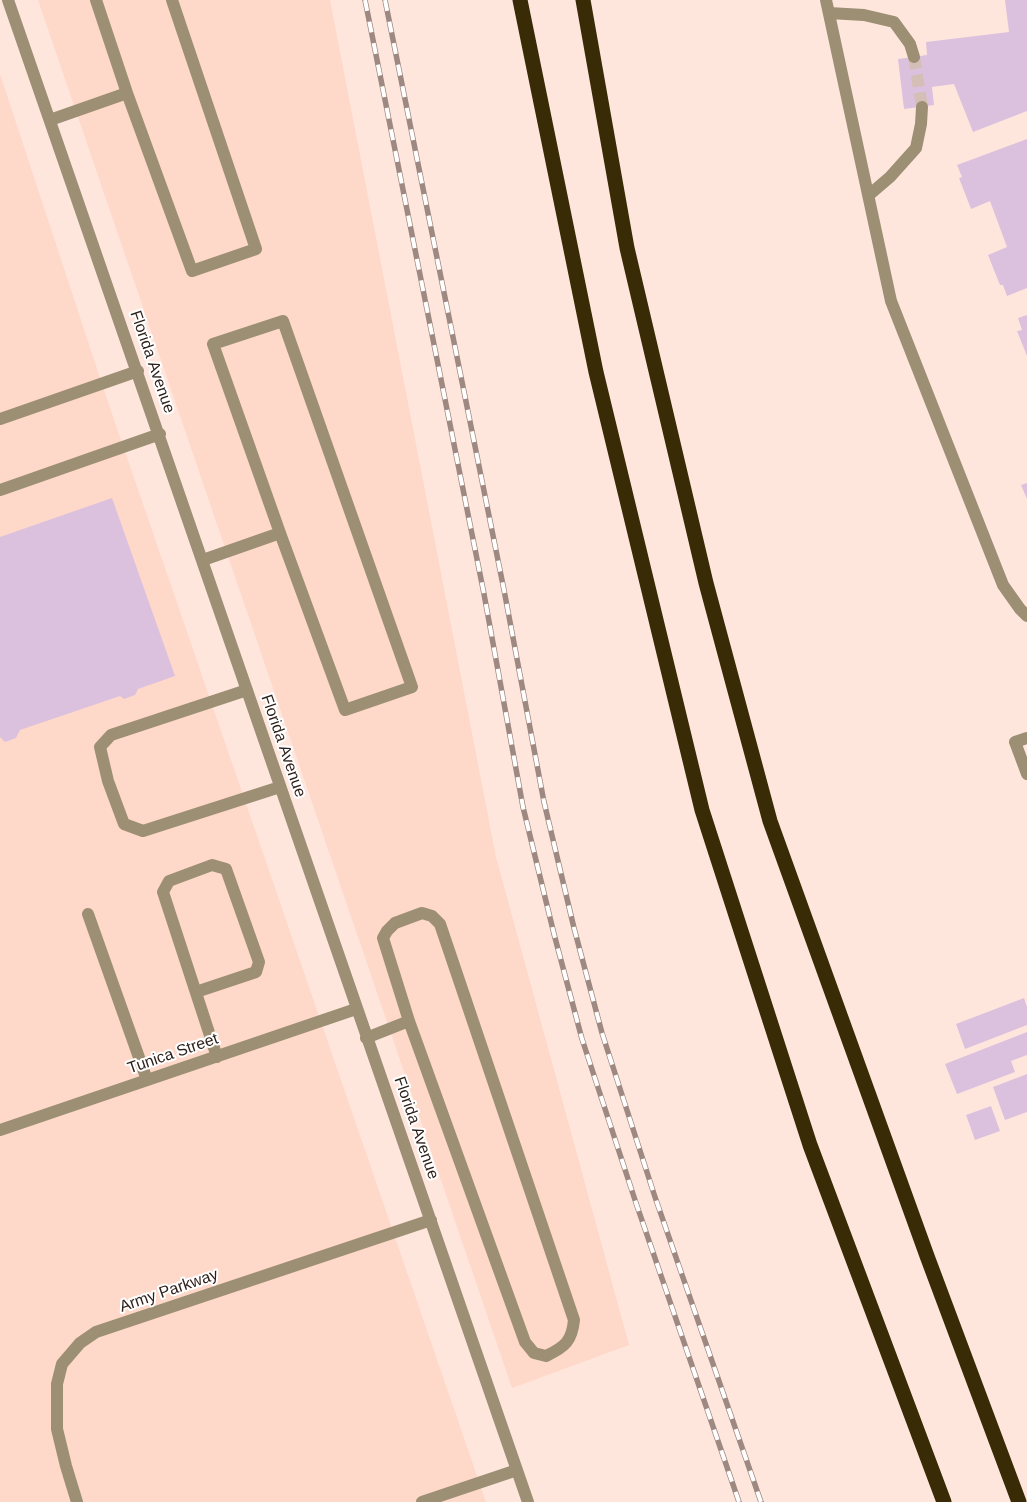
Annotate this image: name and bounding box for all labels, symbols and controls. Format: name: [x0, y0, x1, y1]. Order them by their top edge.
street label: Florida Avenue: [125, 308, 179, 416]
street label: Florida Avenue: [256, 692, 310, 800]
street label: Tunica Street: [125, 1030, 221, 1078]
street label: Florida Avenue: [389, 1074, 443, 1182]
street label: Army Parkway: [117, 1265, 221, 1317]

